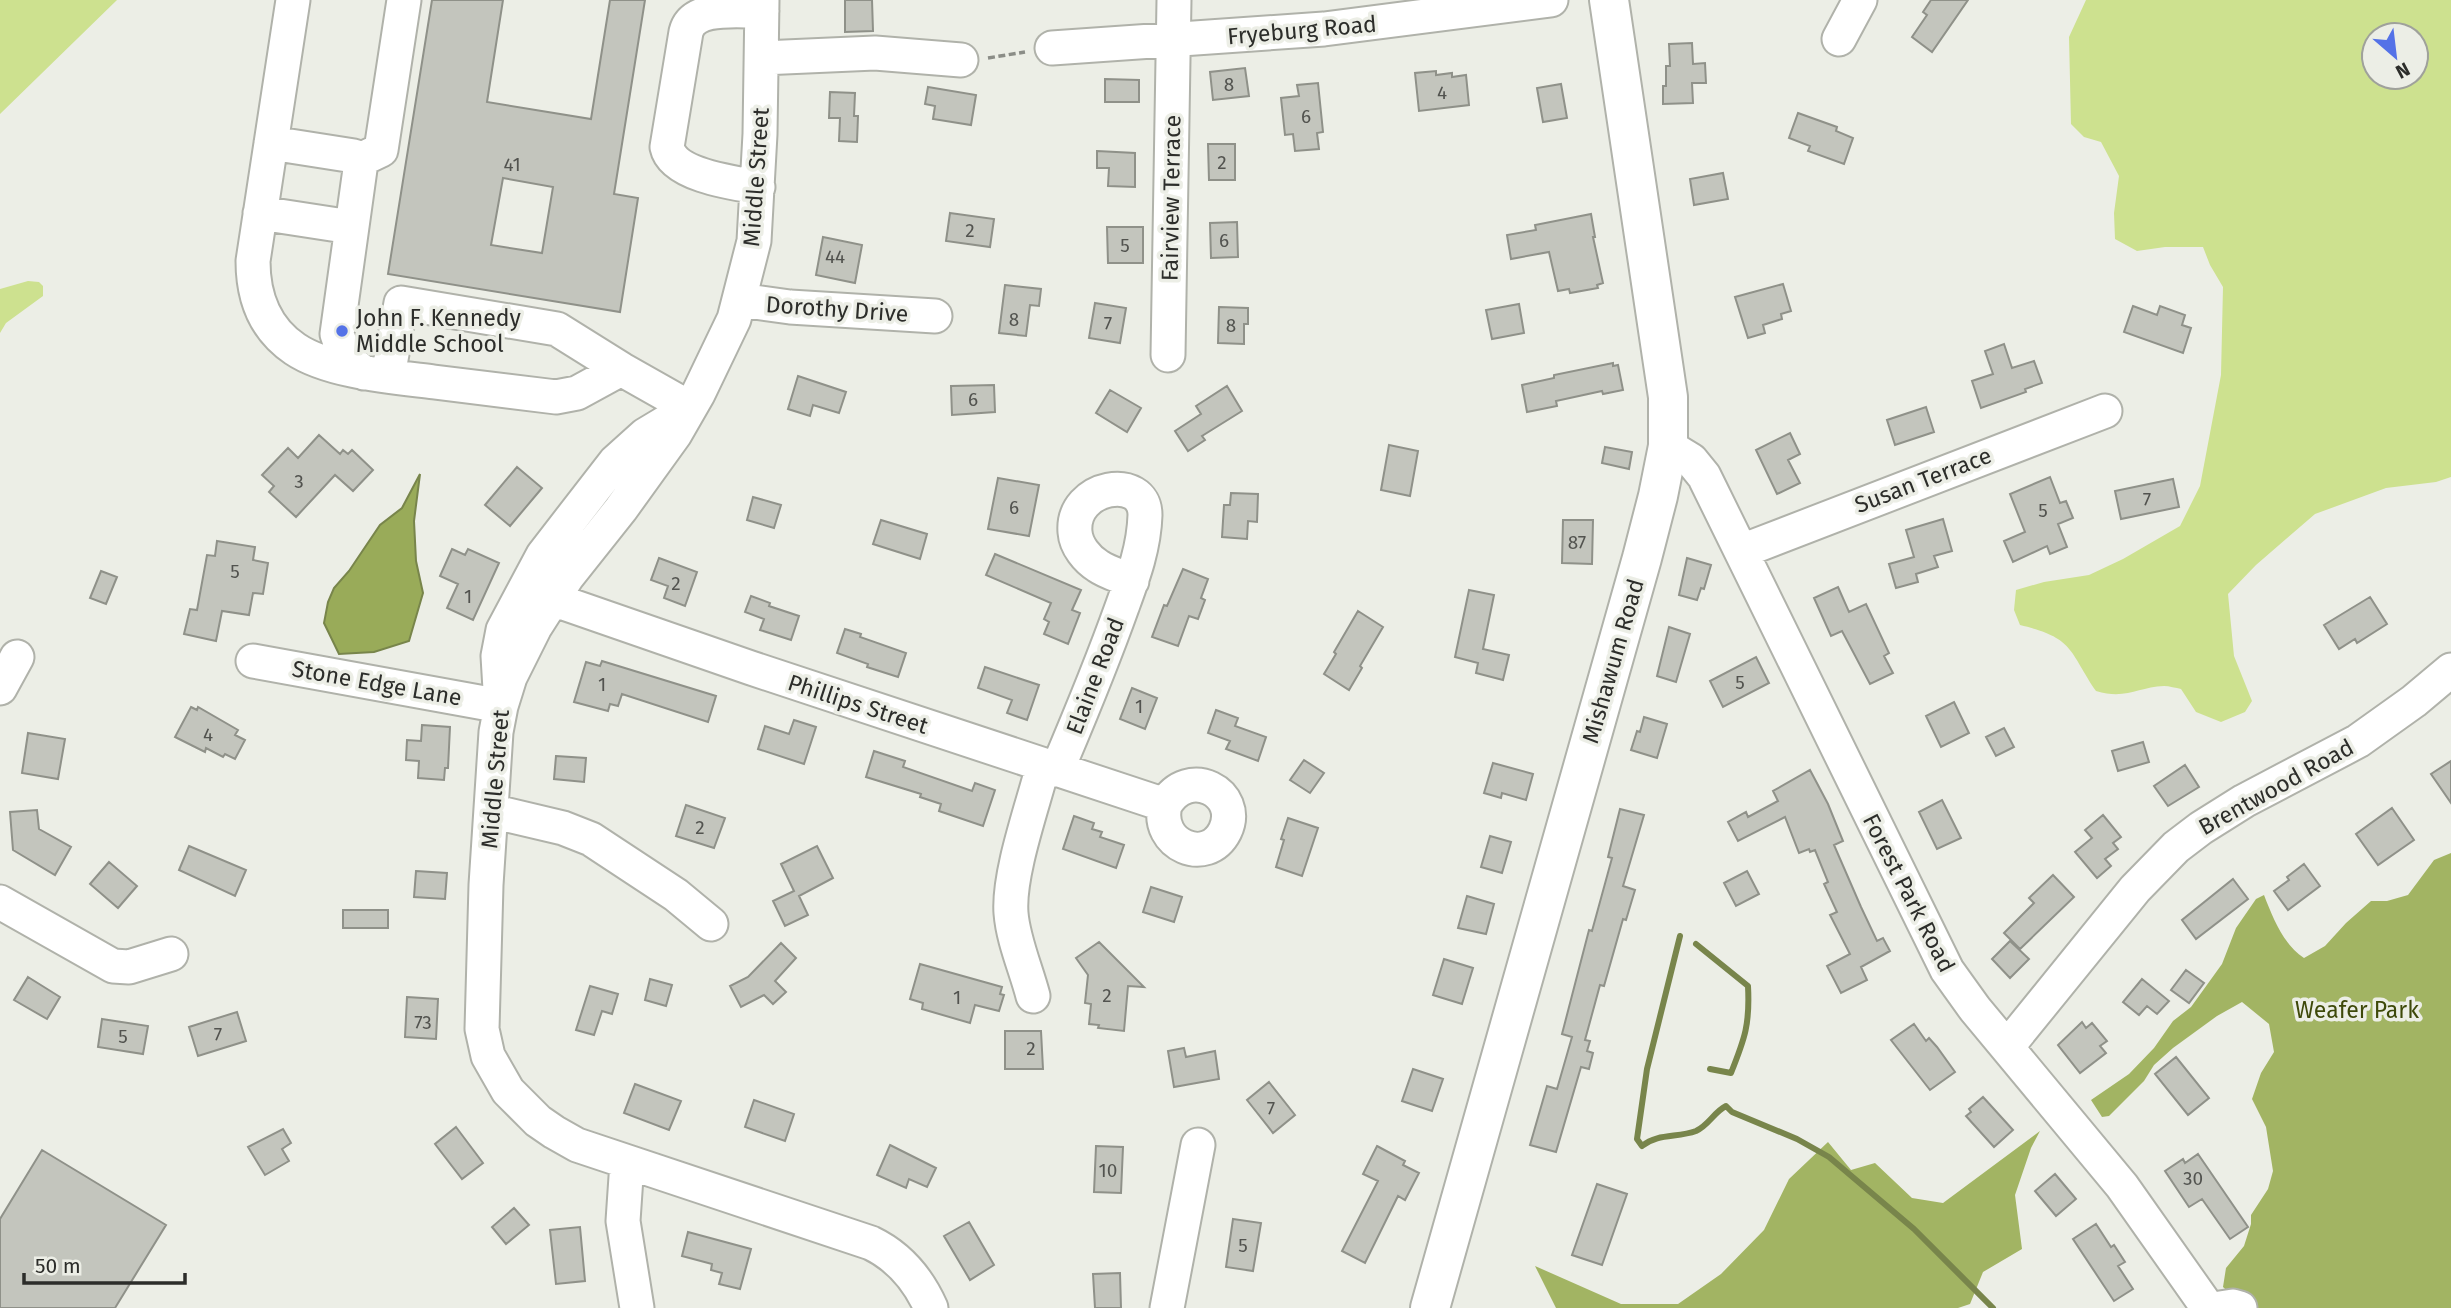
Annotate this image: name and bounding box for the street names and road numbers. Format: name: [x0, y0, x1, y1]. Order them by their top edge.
street label: Fryeburg Road: [1226, 10, 1378, 50]
street label: Middle Street: [737, 106, 775, 248]
street label: Fairview Terrace: [1156, 115, 1186, 281]
street label: Dorothy Drive: [765, 290, 909, 328]
street label: Susan Terrace: [1851, 441, 1995, 519]
street label: Mishawum Road: [1576, 576, 1650, 746]
street label: Elaine Road: [1060, 614, 1130, 738]
street label: Stone Edge Lane: [290, 654, 464, 712]
street label: Phillips Street: [784, 668, 932, 740]
street label: Middle Street: [475, 708, 515, 850]
street label: Brentwood Road: [2194, 733, 2358, 841]
street label: Forest Park Road: [1857, 809, 1961, 977]

